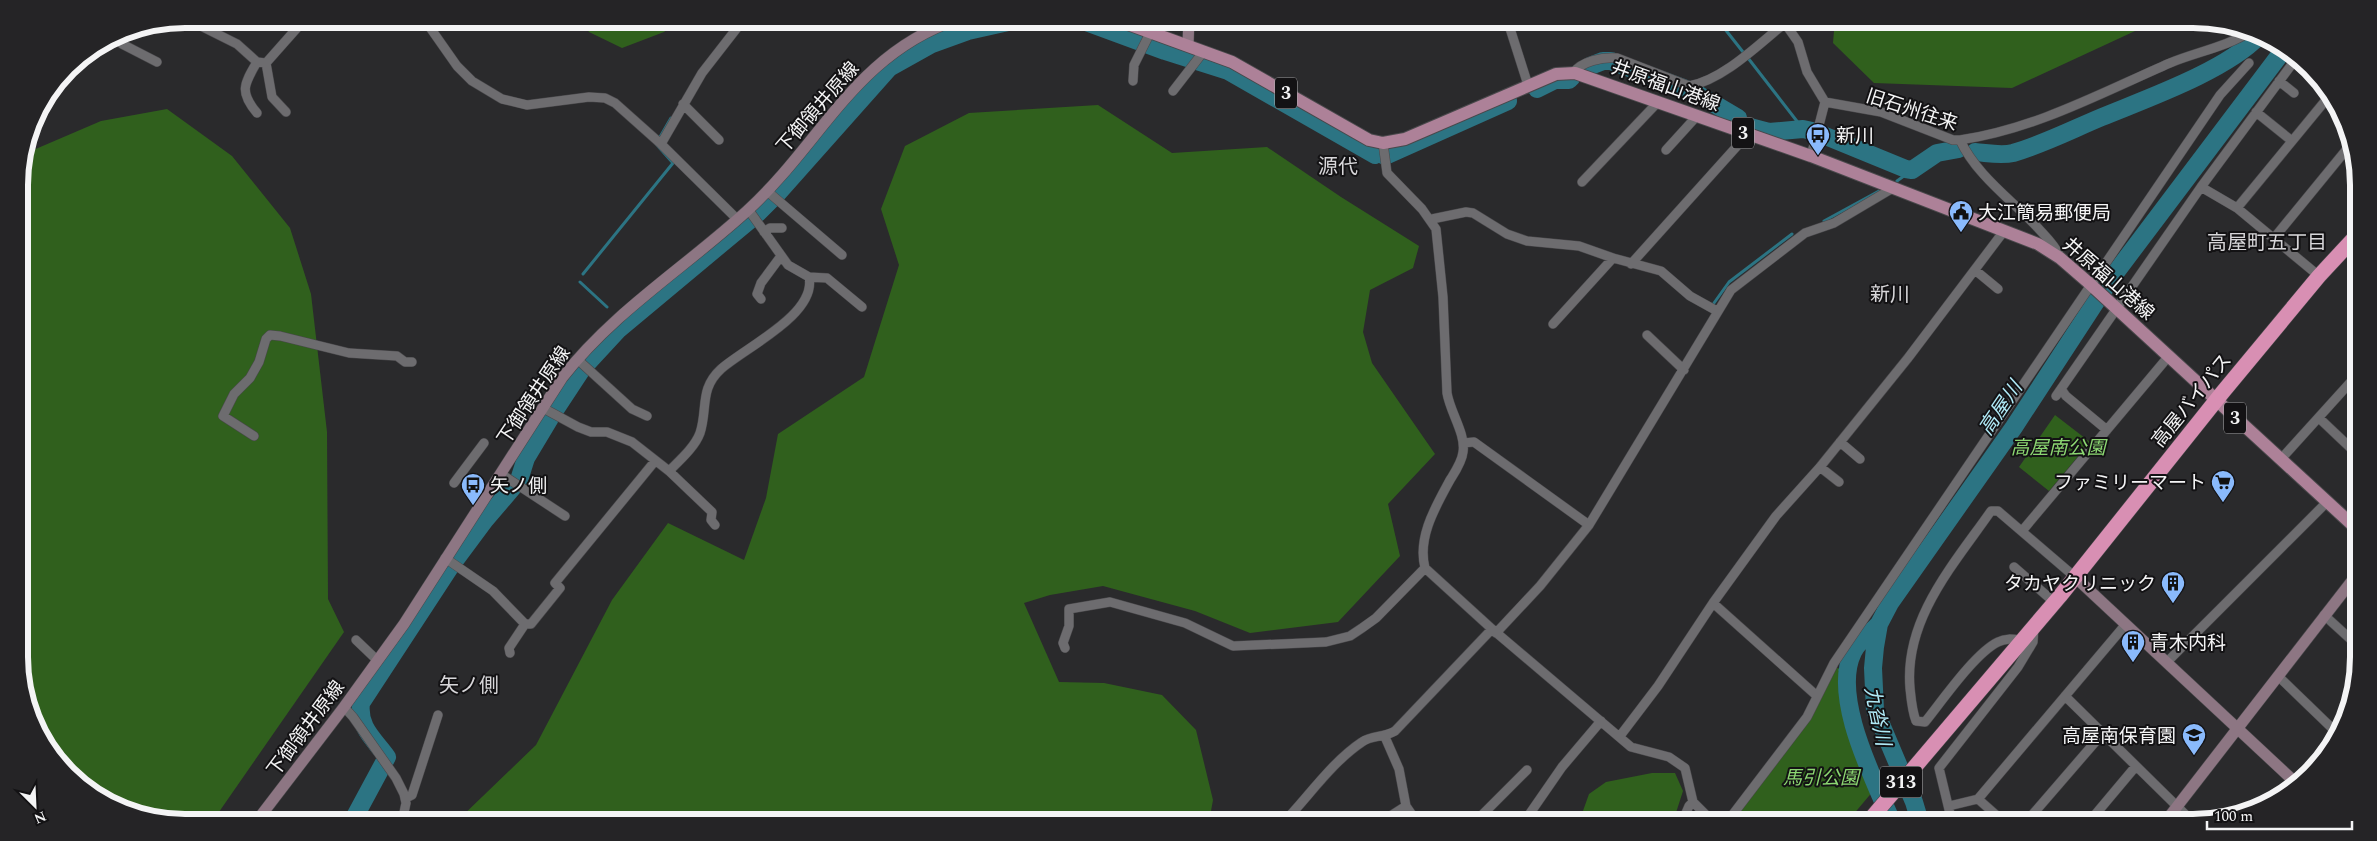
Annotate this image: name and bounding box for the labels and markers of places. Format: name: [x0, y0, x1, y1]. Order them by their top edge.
bus stop icon: 新川: [1805, 122, 1831, 156]
place label: 新川: [1836, 122, 1874, 151]
public building icon: 大江簡易郵便局: [1948, 199, 1974, 233]
place label: 大江簡易郵便局: [1978, 199, 2111, 228]
place label: ファミリーマート: [2054, 469, 2206, 498]
supermarket icon: ファミリーマート: [2210, 469, 2236, 503]
bus stop icon: 矢ノ側: [460, 472, 486, 506]
place label: 矢ノ側: [490, 472, 547, 501]
place label: タカヤクリニック: [2004, 570, 2156, 599]
building icon: タカヤクリニック: [2160, 570, 2186, 604]
building icon: 青木内科: [2120, 629, 2146, 663]
place label: 青木内科: [2150, 629, 2226, 658]
place label: 高屋南保育園: [2062, 722, 2176, 751]
school or university icon: 高屋南保育園: [2181, 722, 2207, 756]

